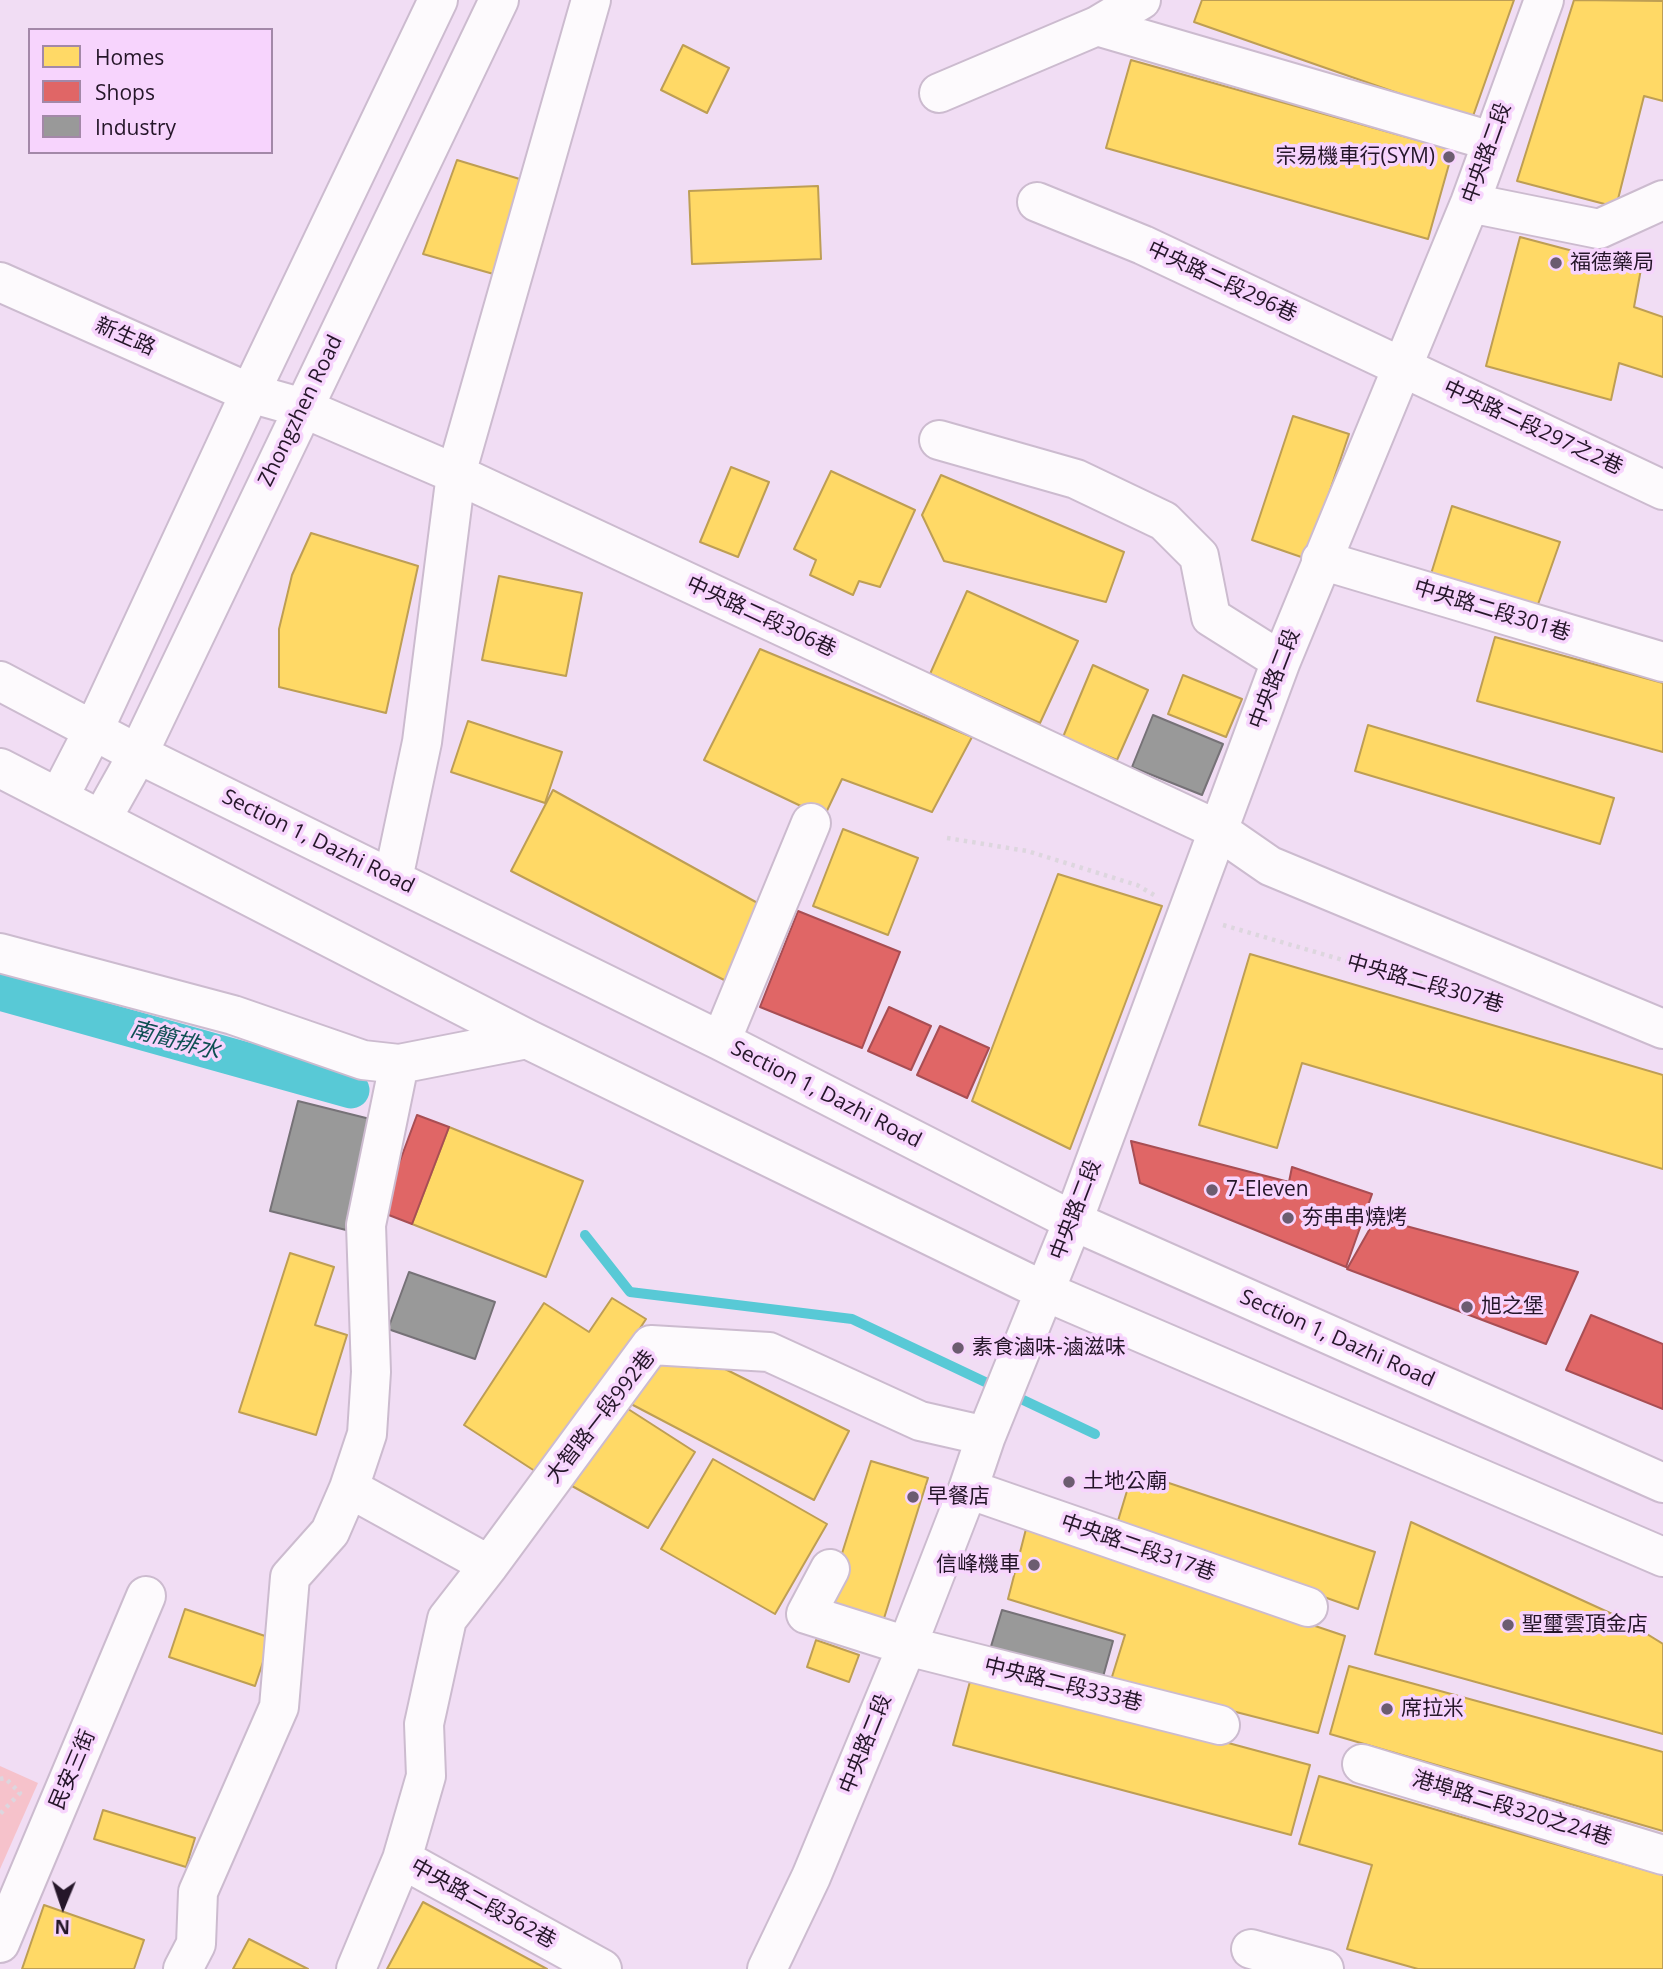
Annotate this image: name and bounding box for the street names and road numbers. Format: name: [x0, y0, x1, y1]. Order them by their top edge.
street label: 中央路二段: [1457, 99, 1517, 207]
street label: 中央路二段296巷: [1143, 236, 1301, 328]
street label: 新生路: [91, 313, 159, 361]
street label: Zhongzhen Road: [254, 331, 348, 491]
street label: 中央路二段297之2巷: [1439, 375, 1627, 481]
street label: 中央路二段306巷: [682, 571, 840, 663]
street label: 中央路二段301巷: [1411, 575, 1573, 647]
street label: 中央路二段: [1244, 625, 1306, 733]
street label: Section 1, Dazhi Road: [218, 785, 418, 899]
street label: 中央路二段307巷: [1344, 950, 1506, 1018]
street label: Section 1, Dazhi Road: [726, 1036, 926, 1154]
street label: 中央路二段: [1045, 1156, 1107, 1264]
street label: Section 1, Dazhi Road: [1236, 1285, 1438, 1393]
street label: 大智路一段992巷: [541, 1345, 661, 1489]
street label: 中央路二段317巷: [1057, 1510, 1219, 1586]
street label: 中央路二段333巷: [981, 1653, 1145, 1717]
street label: 中央路二段: [835, 1691, 897, 1797]
street label: 民安三街: [45, 1726, 101, 1814]
street label: 港埠路二段320之24巷: [1409, 1767, 1615, 1851]
street label: 中央路二段362巷: [406, 1854, 560, 1954]

